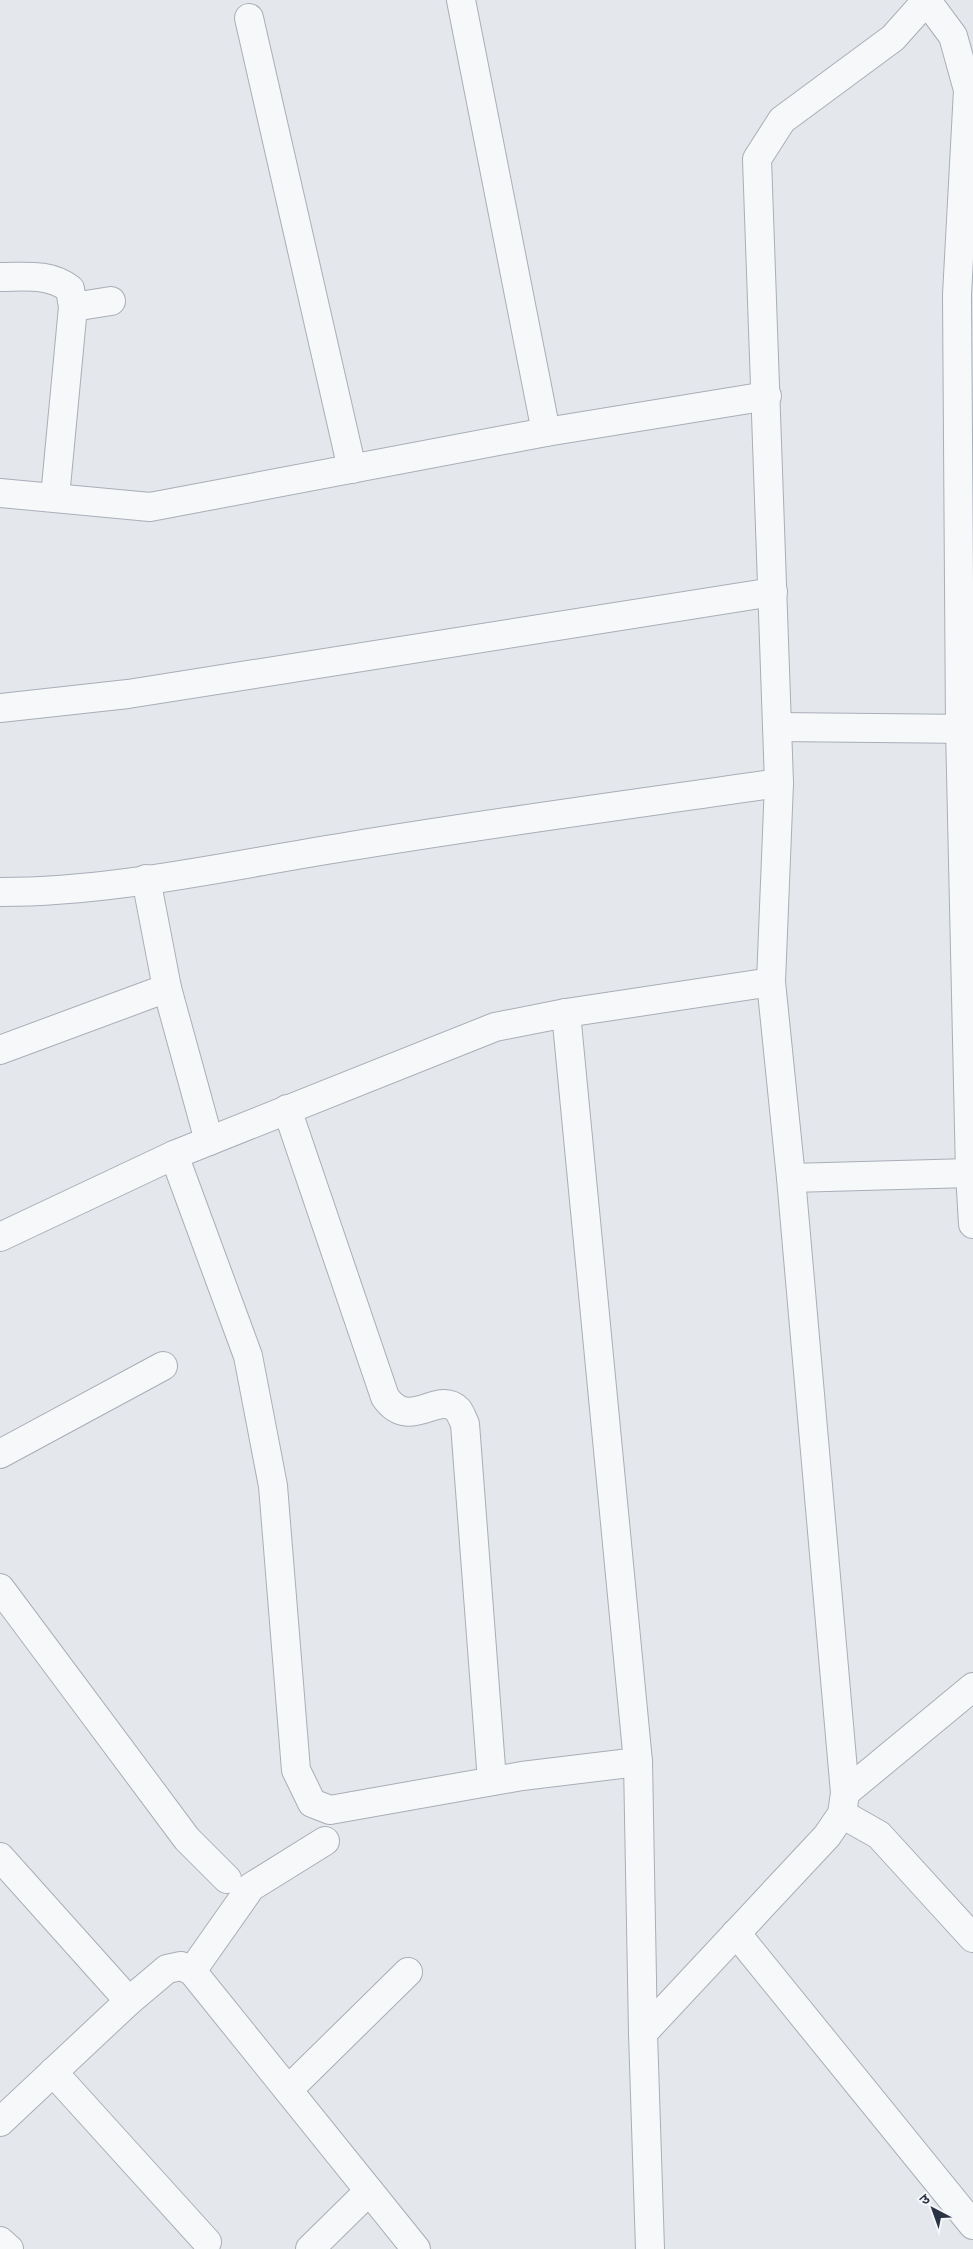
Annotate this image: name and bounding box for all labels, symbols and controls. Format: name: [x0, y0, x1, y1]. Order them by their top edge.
north arrow: [908, 2184, 958, 2234]
text: उ: [915, 2189, 935, 2210]

